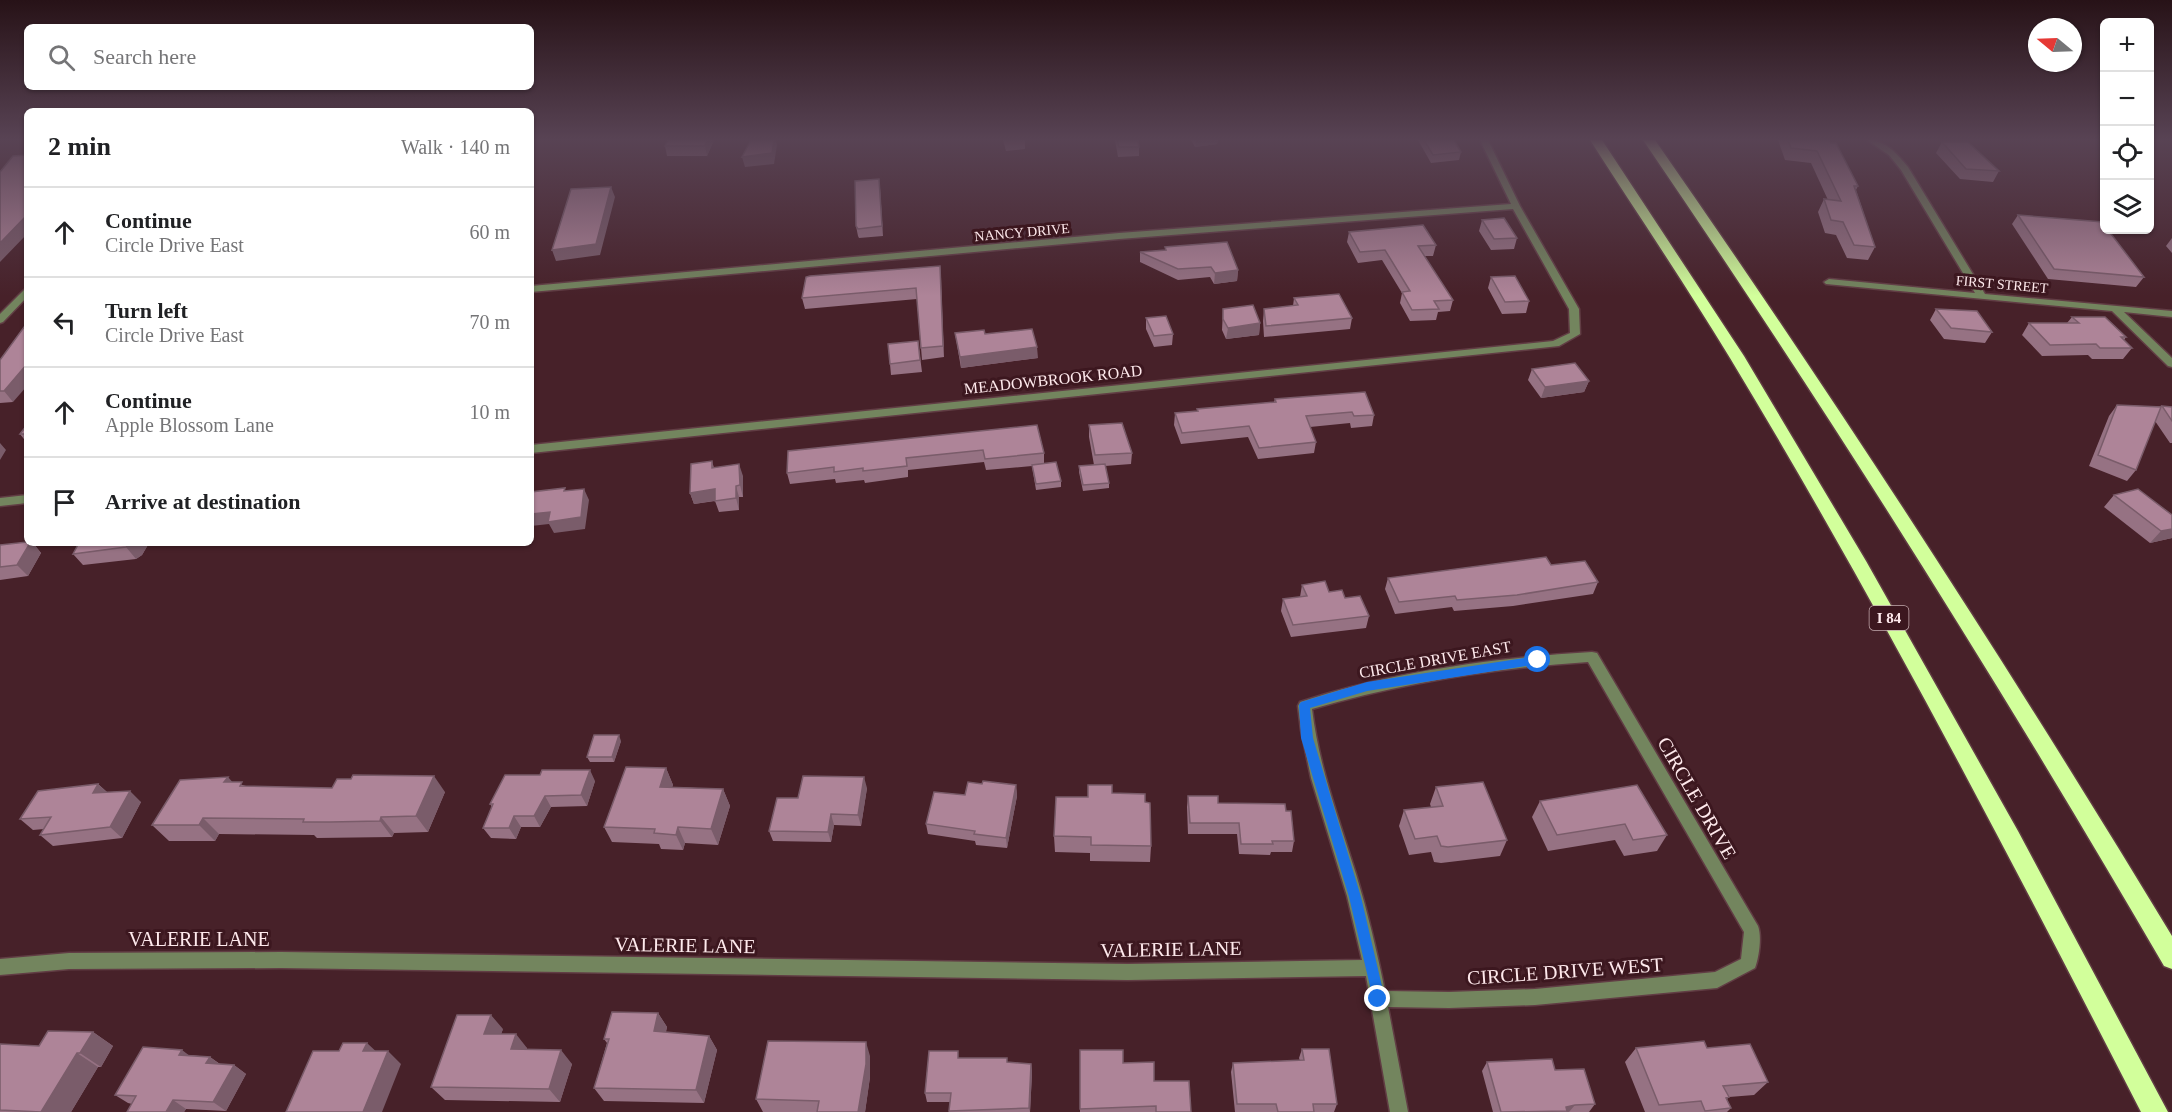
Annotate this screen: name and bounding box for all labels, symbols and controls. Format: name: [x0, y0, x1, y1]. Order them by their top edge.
north arrow: [2028, 18, 2082, 72]
map controls: [2100, 18, 2154, 234]
button: +: [2100, 18, 2154, 72]
search box: [24, 24, 534, 90]
icon: search: [45, 41, 78, 74]
text: Search here: [93, 44, 196, 69]
button: −: [2100, 72, 2154, 126]
button: locate: [2100, 126, 2154, 180]
text: 2 min: [48, 132, 111, 161]
text: Walk · 140 m: [401, 136, 510, 158]
button: layers: [2100, 180, 2154, 234]
text: Continue: [105, 208, 192, 233]
icon: ahead: [48, 216, 81, 249]
text: 60 m: [469, 221, 510, 243]
street label: NANCY DRIVE: [974, 221, 1070, 244]
text: Circle Drive East: [105, 234, 244, 256]
street label: FIRST STREET: [1955, 273, 2049, 296]
text: Turn left: [105, 298, 188, 323]
icon: left: [48, 306, 81, 339]
text: 70 m: [469, 311, 510, 333]
text: Circle Drive East: [105, 324, 244, 346]
street label: MEADOWBROOK ROAD: [963, 362, 1143, 397]
text: Continue: [105, 388, 192, 413]
icon: ahead: [48, 396, 81, 429]
text: 10 m: [469, 401, 510, 423]
text: Apple Blossom Lane: [105, 414, 274, 436]
icon: arrive: [48, 486, 81, 519]
text: Arrive at destination: [105, 489, 301, 514]
road number: I 84: [1870, 606, 1908, 630]
street label: CIRCLE DRIVE EAST: [1358, 638, 1513, 681]
route start: [1524, 646, 1550, 672]
street label: CIRCLE DRIVE: [1653, 733, 1741, 863]
street label: VALERIE LANE: [128, 928, 270, 950]
street label: VALERIE LANE: [614, 933, 756, 957]
street label: VALERIE LANE: [1100, 937, 1242, 961]
street label: CIRCLE DRIVE WEST: [1466, 953, 1664, 989]
route end: [1364, 985, 1390, 1011]

